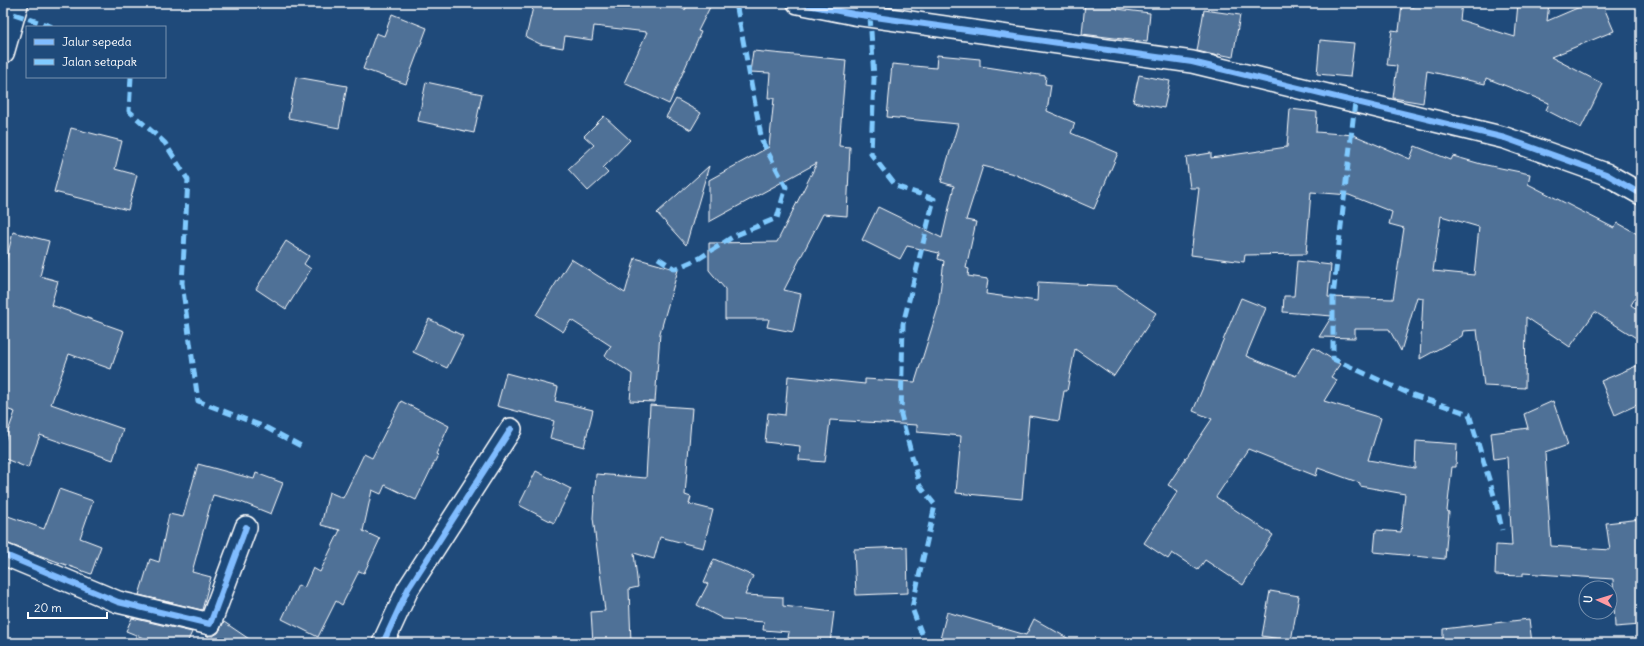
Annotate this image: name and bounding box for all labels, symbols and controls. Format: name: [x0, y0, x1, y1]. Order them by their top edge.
legend: [26, 26, 166, 78]
text: Jalur sepeda: [62, 34, 132, 49]
text: Jalan setapak: [62, 54, 137, 69]
north arrow: [1578, 580, 1618, 620]
scale bar: [28, 594, 107, 620]
text: U: [1581, 595, 1595, 604]
text: 20 m: [34, 600, 62, 615]

